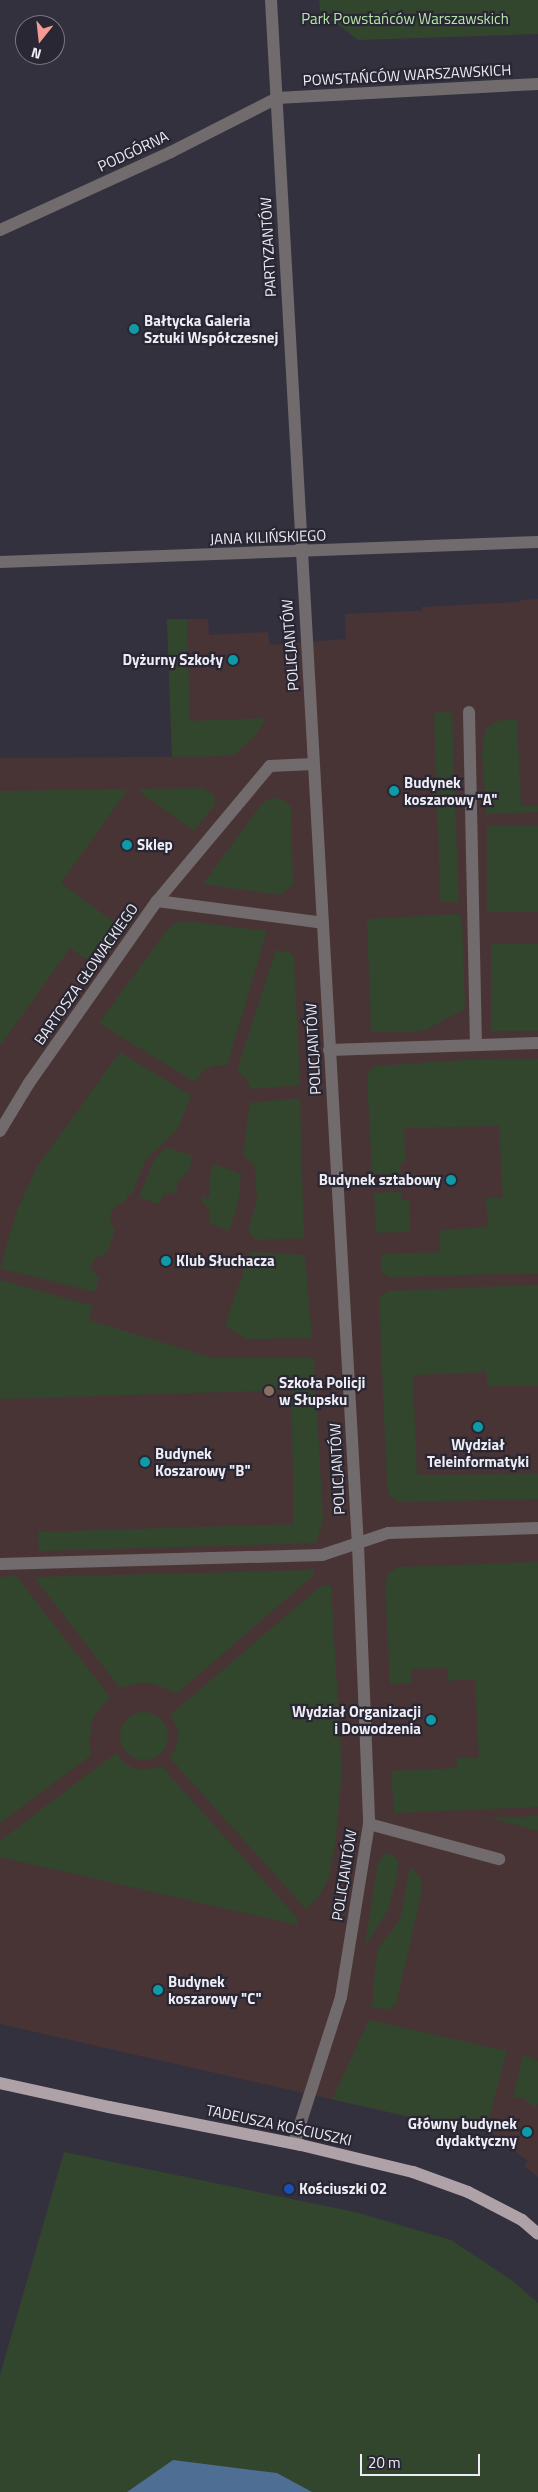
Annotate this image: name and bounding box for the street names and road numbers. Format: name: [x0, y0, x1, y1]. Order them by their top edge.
street label: POWSTAŃCÓW WARSZAWSKICH: [302, 61, 512, 89]
street label: PODGÓRNA: [95, 127, 171, 175]
street label: PARTYZANTÓW: [256, 196, 280, 298]
street label: JANA KILIŃSKIEGO: [209, 526, 327, 548]
street label: POLICJANTÓW: [278, 599, 302, 691]
street label: BARTOSZA GŁOWACKIEGO: [30, 900, 142, 1048]
street label: POLICJANTÓW: [302, 1003, 324, 1095]
street label: POLICJANTÓW: [326, 1423, 348, 1515]
street label: POLICJANTÓW: [328, 1828, 360, 1922]
street label: TADEUSZA KOŚCIUSZKI: [205, 2101, 353, 2149]

